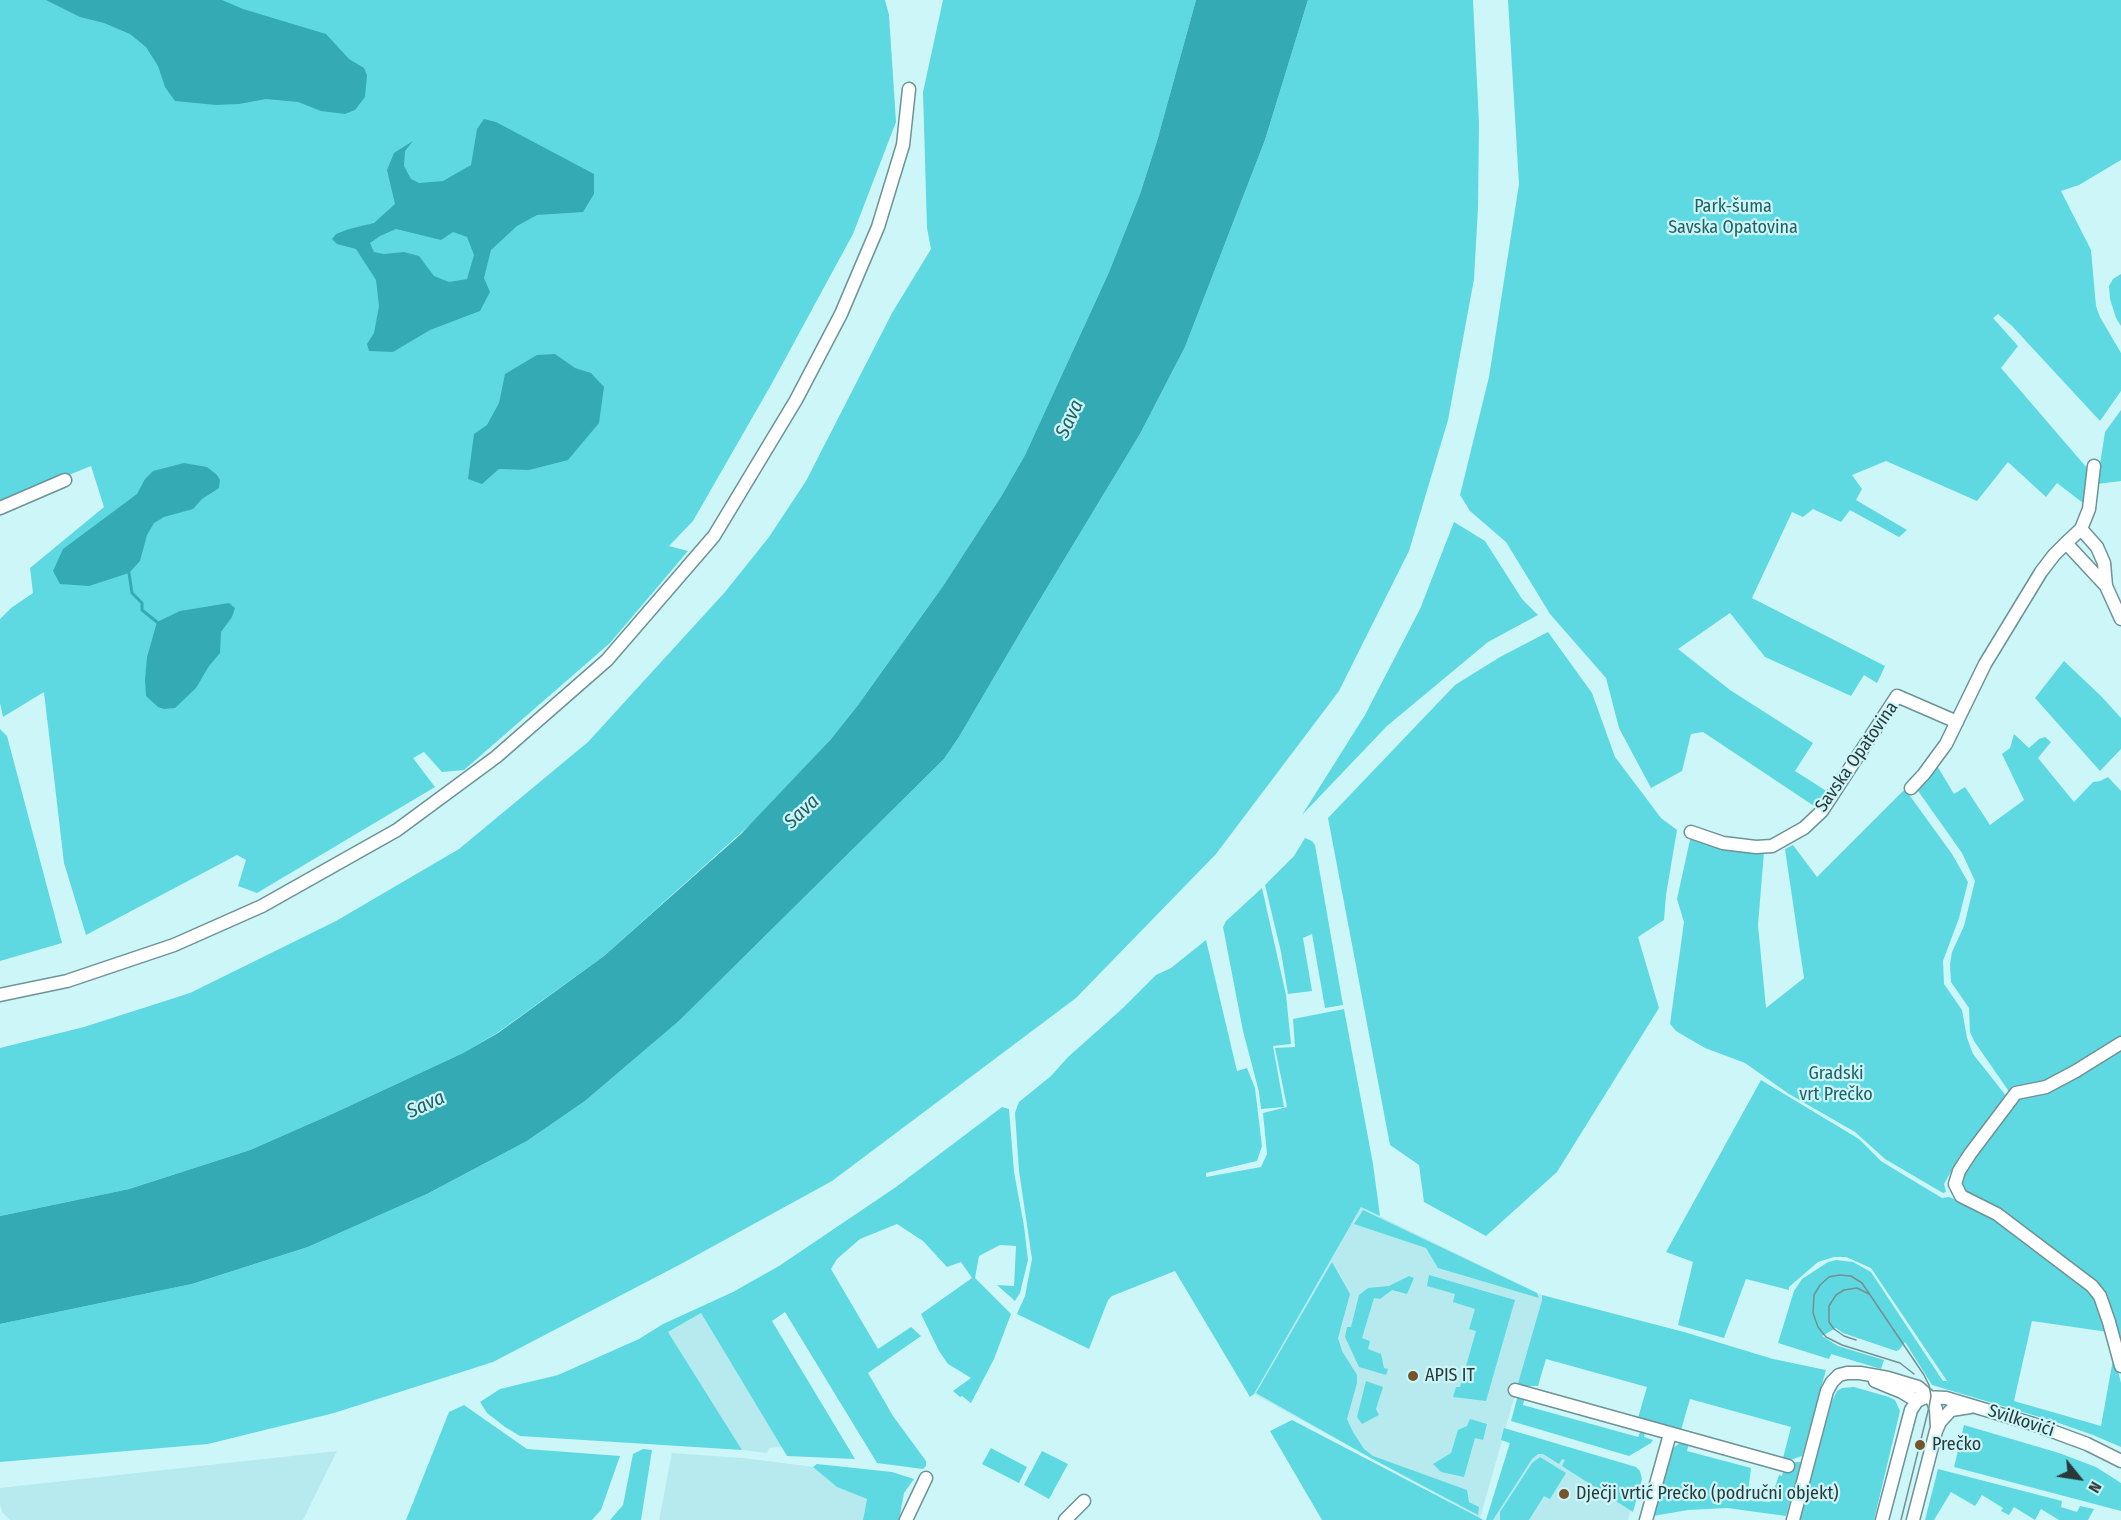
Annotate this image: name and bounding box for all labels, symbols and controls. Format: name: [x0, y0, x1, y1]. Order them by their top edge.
park label: Park-šuma Savska Opatovina: [1668, 196, 1798, 238]
water label: Sava: [1051, 396, 1089, 442]
street label: Savska Opatovina: [1811, 698, 1903, 816]
water label: Sava: [779, 790, 825, 834]
park label: Gradski vrt Prečko: [1799, 1063, 1873, 1106]
water label: Sava: [403, 1086, 449, 1124]
place label: APIS IT: [1425, 1365, 1475, 1387]
marker: APIS IT: [1406, 1369, 1420, 1383]
street label: Svilkovići: [1985, 1400, 2057, 1442]
place label: Prečko: [1932, 1434, 1981, 1456]
marker: Prečko: [1913, 1438, 1927, 1452]
north arrow: [2049, 1448, 2109, 1508]
text: N: [2084, 1478, 2106, 1496]
place label: Dječji vrtić Prečko (područni objekt): [1576, 1483, 1839, 1505]
marker: Dječji vrtić Prečko (područni objekt): [1557, 1487, 1571, 1501]

